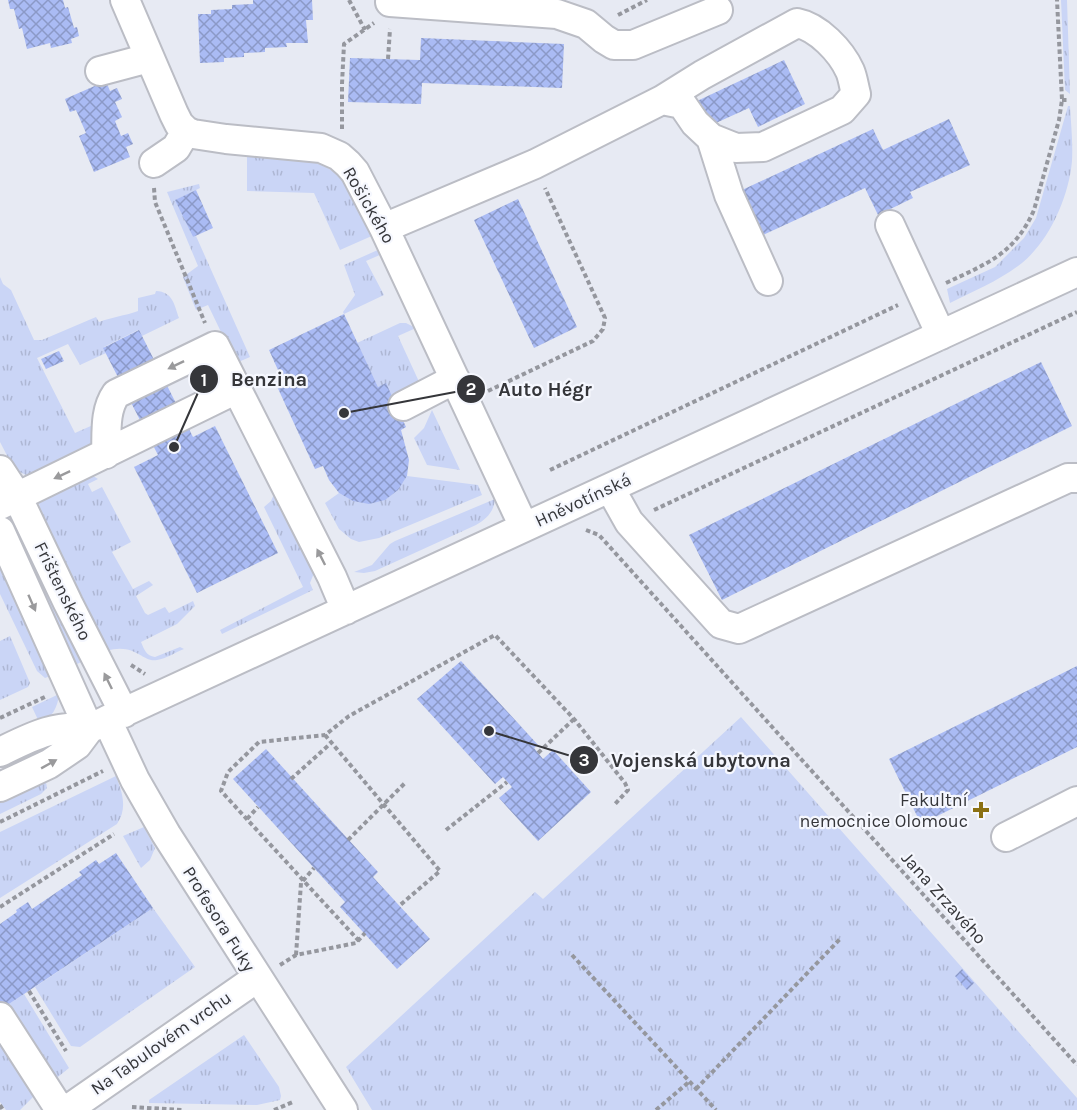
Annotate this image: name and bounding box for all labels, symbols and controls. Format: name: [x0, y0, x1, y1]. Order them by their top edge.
street label: Rošického: [338, 163, 400, 247]
callout: Benzina: [189, 360, 320, 398]
one-way arrow: [168, 361, 185, 370]
text: Benzina: [231, 368, 307, 391]
text: 1: [201, 369, 207, 391]
callout: Auto Hégr: [456, 370, 603, 408]
text: 2: [466, 378, 476, 400]
text: Auto Hégr: [498, 378, 592, 401]
street label: Hněvotínská: [531, 468, 635, 532]
one-way arrow: [53, 470, 70, 479]
street label: Frištenského: [30, 538, 96, 644]
one-way arrow: [317, 548, 327, 566]
one-way arrow: [27, 594, 37, 612]
one-way arrow: [104, 673, 113, 690]
callout: Vojenská ubytovna: [569, 741, 803, 779]
text: 3: [578, 749, 590, 771]
text: Vojenská ubytovna: [611, 749, 791, 772]
one-way arrow: [40, 759, 57, 769]
place label: Fakultní nemocnice Olomouc: [800, 789, 969, 832]
marker: Fakultní nemocnice Olomouc: [972, 801, 990, 819]
street label: Jana Zrzavého: [897, 847, 991, 949]
street label: Profesora Fuky: [178, 862, 260, 976]
street label: Na Tabulovém vrchu: [87, 986, 235, 1100]

